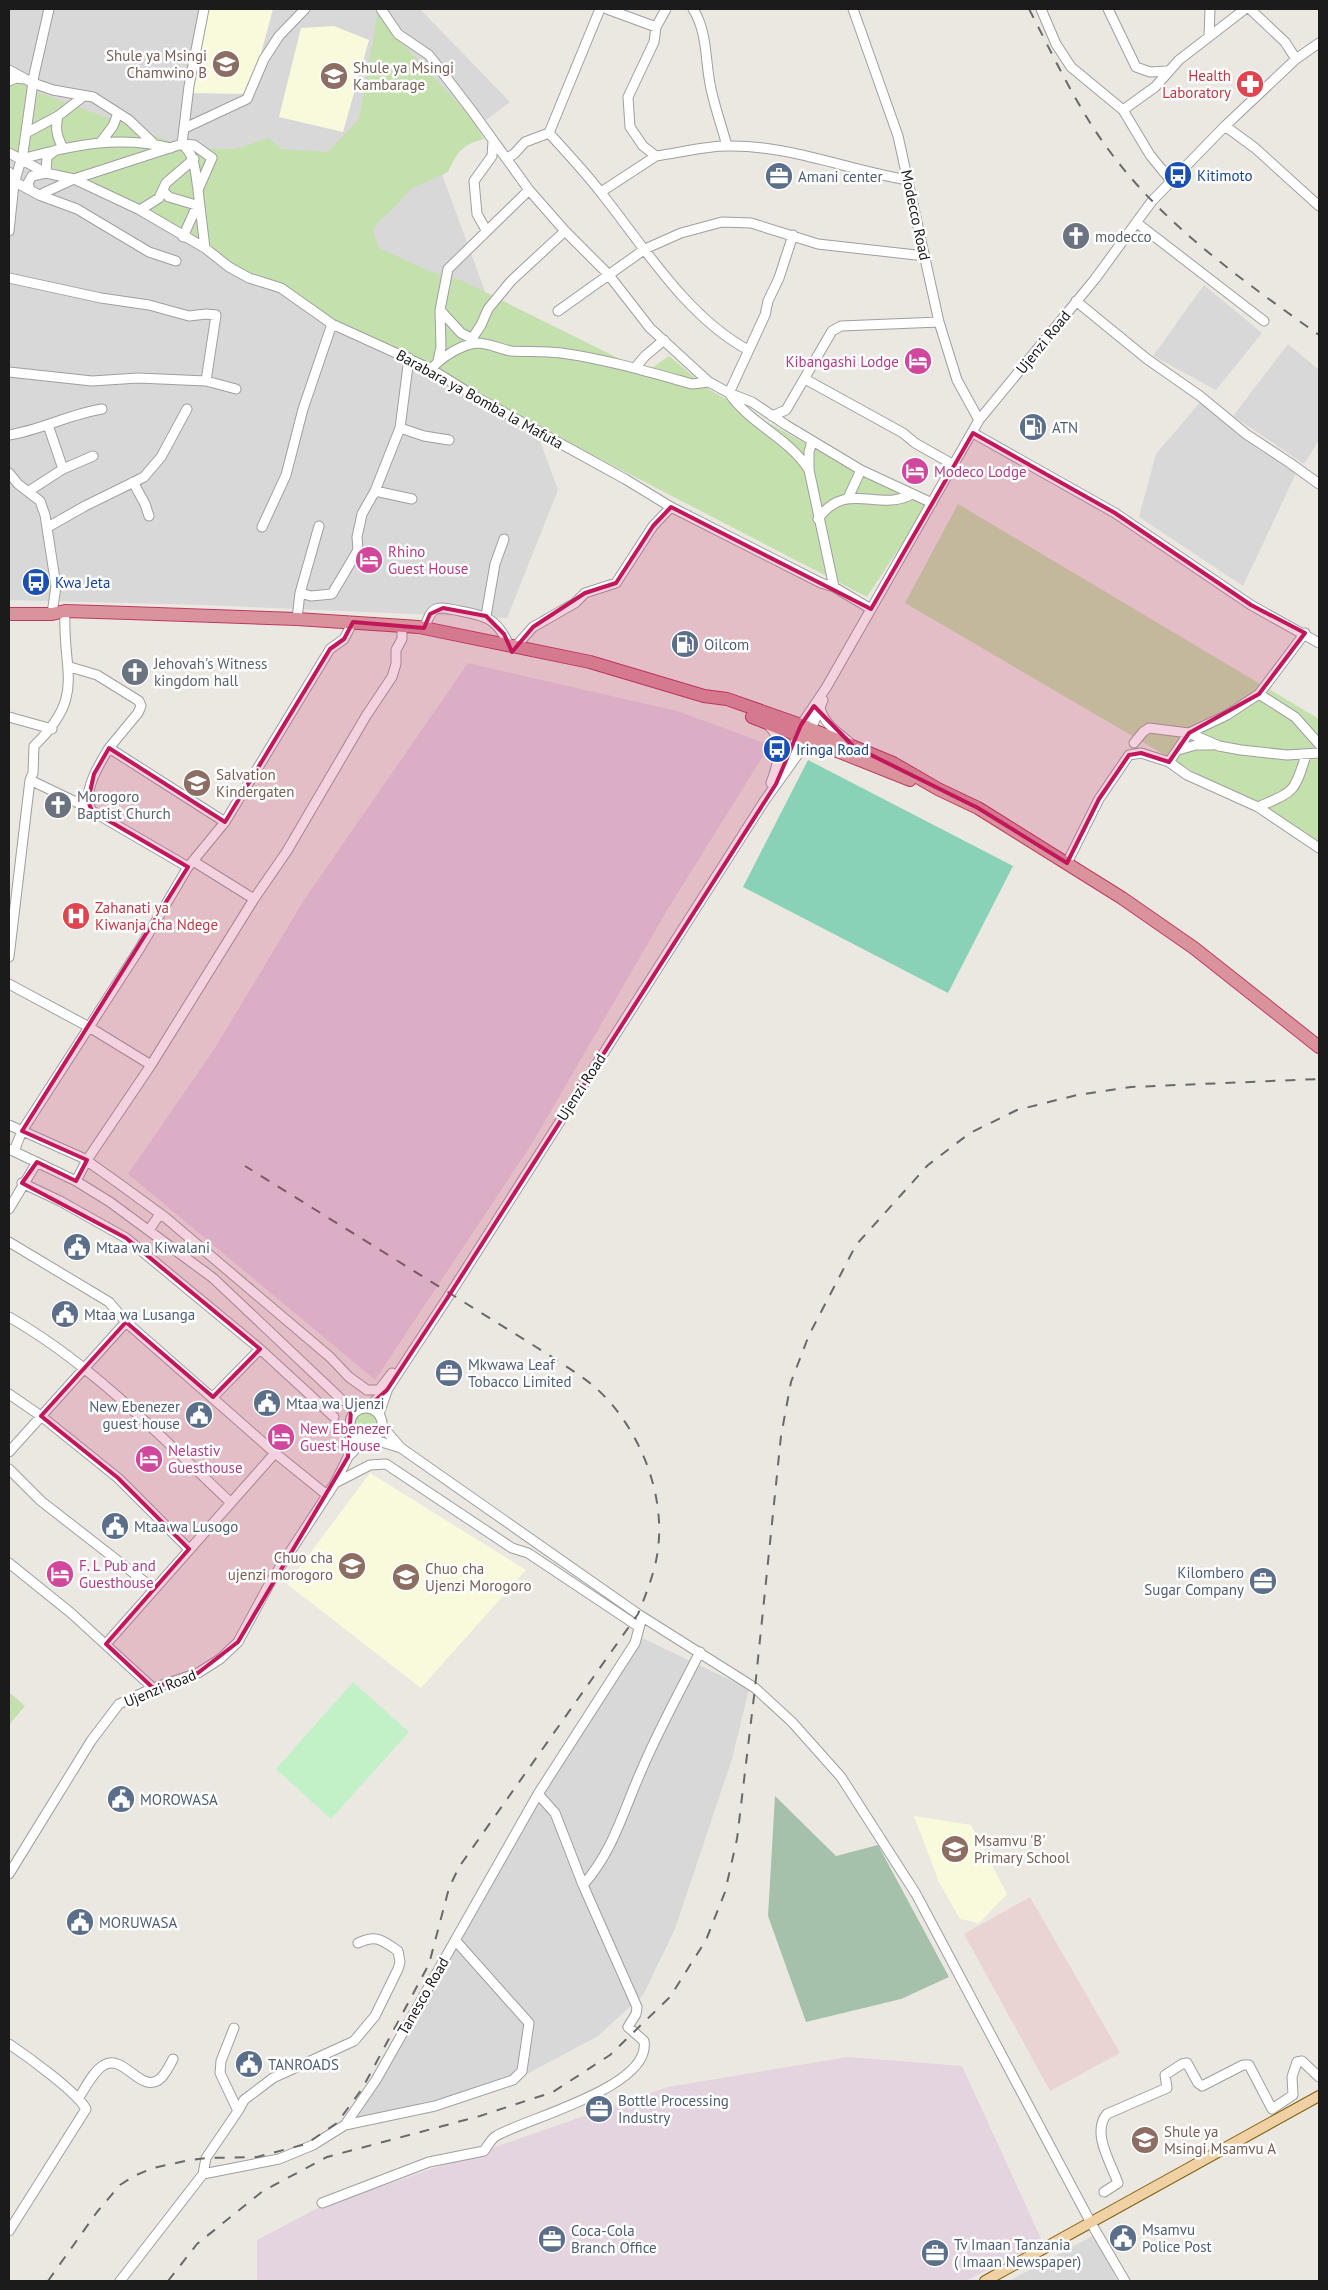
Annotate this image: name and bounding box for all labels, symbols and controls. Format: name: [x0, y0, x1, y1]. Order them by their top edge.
place label: Shule ya Msingi Chamwino B: [106, 46, 207, 82]
school or university icon: Shule ya Msingi Chamwino B: [211, 49, 241, 79]
place label: Shule ya Msingi Kambarage: [353, 58, 454, 94]
school or university icon: Shule ya Msingi Kambarage: [319, 61, 349, 91]
place label: Health Laboratory: [1162, 66, 1231, 102]
pharmacy icon: Health Laboratory: [1235, 69, 1265, 99]
bus stop icon: Kitimoto: [1163, 160, 1193, 190]
office icon: Amani center: [764, 161, 794, 191]
place label: Kitimoto: [1197, 166, 1252, 185]
place label: Amani center: [798, 167, 883, 186]
street label: Modecco Road: [897, 168, 935, 262]
church icon: modecco: [1061, 221, 1091, 251]
place label: modecco: [1095, 227, 1152, 246]
street label: Ujenzi Road: [1012, 306, 1074, 378]
street label: Barabara ya Bomba la Mafuta: [393, 345, 567, 453]
hotel icon: Kibangashi Lodge: [903, 346, 933, 376]
place label: Kibangashi Lodge: [785, 352, 899, 371]
fuel station icon: ATN: [1018, 412, 1048, 442]
place label: ATN: [1052, 418, 1078, 437]
hotel icon: Modeco Lodge: [900, 456, 930, 486]
place label: Modeco Lodge: [934, 462, 1027, 481]
place label: Rhino Guest House: [388, 542, 468, 578]
hotel icon: Rhino Guest House: [354, 545, 384, 575]
bus stop icon: Kwa Jeta: [21, 567, 51, 597]
place label: Kwa Jeta: [55, 573, 110, 592]
fuel station icon: Oilcom: [670, 629, 700, 659]
place label: Oilcom: [704, 635, 749, 654]
place label: Jehovah's Witness kingdom hall: [153, 654, 267, 690]
church icon: Jehovah's Witness kingdom hall: [120, 657, 150, 687]
bus stop icon: Iringa Road: [762, 734, 792, 764]
place label: Iringa Road: [796, 740, 869, 759]
place label: Salvation Kindergaten: [216, 765, 294, 801]
school or university icon: Salvation Kindergaten: [182, 768, 212, 798]
place label: Morogoro Baptist Church: [77, 787, 171, 823]
church icon: Morogoro Baptist Church: [43, 790, 73, 820]
place label: Zahanati ya Kiwanja cha Ndege: [95, 898, 218, 934]
hospital icon: Zahanati ya Kiwanja cha Ndege: [61, 901, 91, 931]
street label: Ujenzi Road: [552, 1050, 610, 1124]
public building icon: Mtaa wa Kiwalani: [62, 1232, 92, 1262]
place label: Mtaa wa Kiwalani: [96, 1238, 210, 1257]
public building icon: Mtaa wa Lusanga: [50, 1299, 80, 1329]
place label: Mtaa wa Lusanga: [84, 1305, 195, 1324]
place label: Mkwawa Leaf Tobacco Limited: [468, 1355, 571, 1391]
office icon: Mkwawa Leaf Tobacco Limited: [434, 1358, 464, 1388]
public building icon: Mtaa wa Ujenzi: [252, 1388, 282, 1418]
place label: Mtaa wa Ujenzi: [286, 1394, 385, 1413]
place label: New Ebenezer guest house: [89, 1397, 180, 1433]
public building icon: New Ebenezer guest house: [184, 1400, 214, 1430]
place label: New Ebenezer Guest House: [300, 1419, 391, 1455]
hotel icon: New Ebenezer Guest House: [266, 1422, 296, 1452]
place label: Nelastiv Guesthouse: [168, 1441, 243, 1477]
hotel icon: Nelastiv Guesthouse: [134, 1444, 164, 1474]
public building icon: Mtaa wa Lusogo: [100, 1511, 130, 1541]
place label: Mtaa wa Lusogo: [134, 1517, 238, 1536]
place label: Chuo cha ujenzi morogoro: [228, 1548, 333, 1584]
school or university icon: Chuo cha ujenzi morogoro: [337, 1551, 367, 1581]
place label: F. L Pub and Guesthouse: [79, 1556, 156, 1592]
hotel icon: F. L Pub and Guesthouse: [45, 1559, 75, 1589]
place label: Chuo cha Ujenzi Morogoro: [425, 1559, 532, 1595]
school or university icon: Chuo cha Ujenzi Morogoro: [391, 1562, 421, 1592]
place label: Kilombero Sugar Company: [1144, 1563, 1244, 1599]
office icon: Kilombero Sugar Company: [1248, 1566, 1278, 1596]
street label: Ujenzi Road: [121, 1665, 199, 1711]
public building icon: MOROWASA: [106, 1784, 136, 1814]
place label: MOROWASA: [140, 1790, 218, 1809]
place label: Msamvu 'B' Primary School: [974, 1831, 1070, 1867]
school or university icon: Msamvu 'B' Primary School: [940, 1834, 970, 1864]
public building icon: MORUWASA: [65, 1907, 95, 1937]
place label: MORUWASA: [99, 1913, 178, 1932]
street label: Tanesco Road: [393, 1954, 453, 2038]
public building icon: TANROADS: [234, 2049, 264, 2079]
place label: TANROADS: [268, 2055, 339, 2074]
place label: Bottle Processing Industry: [618, 2091, 729, 2127]
office icon: Bottle Processing Industry: [584, 2094, 614, 2124]
place label: Shule ya Msingi Msamvu A: [1164, 2122, 1276, 2158]
school or university icon: Shule ya Msingi Msamvu A: [1130, 2125, 1160, 2155]
place label: Msamvu Police Post: [1142, 2220, 1212, 2256]
place label: Coca-Cola Branch Office: [571, 2221, 657, 2257]
public building icon: Msamvu Police Post: [1108, 2223, 1138, 2253]
office icon: Coca-Cola Branch Office: [537, 2224, 567, 2254]
place label: Tv Imaan Tanzania ( Imaan Newspaper): [954, 2235, 1081, 2271]
office icon: Tv Imaan Tanzania ( Imaan Newspaper): [920, 2238, 950, 2268]

